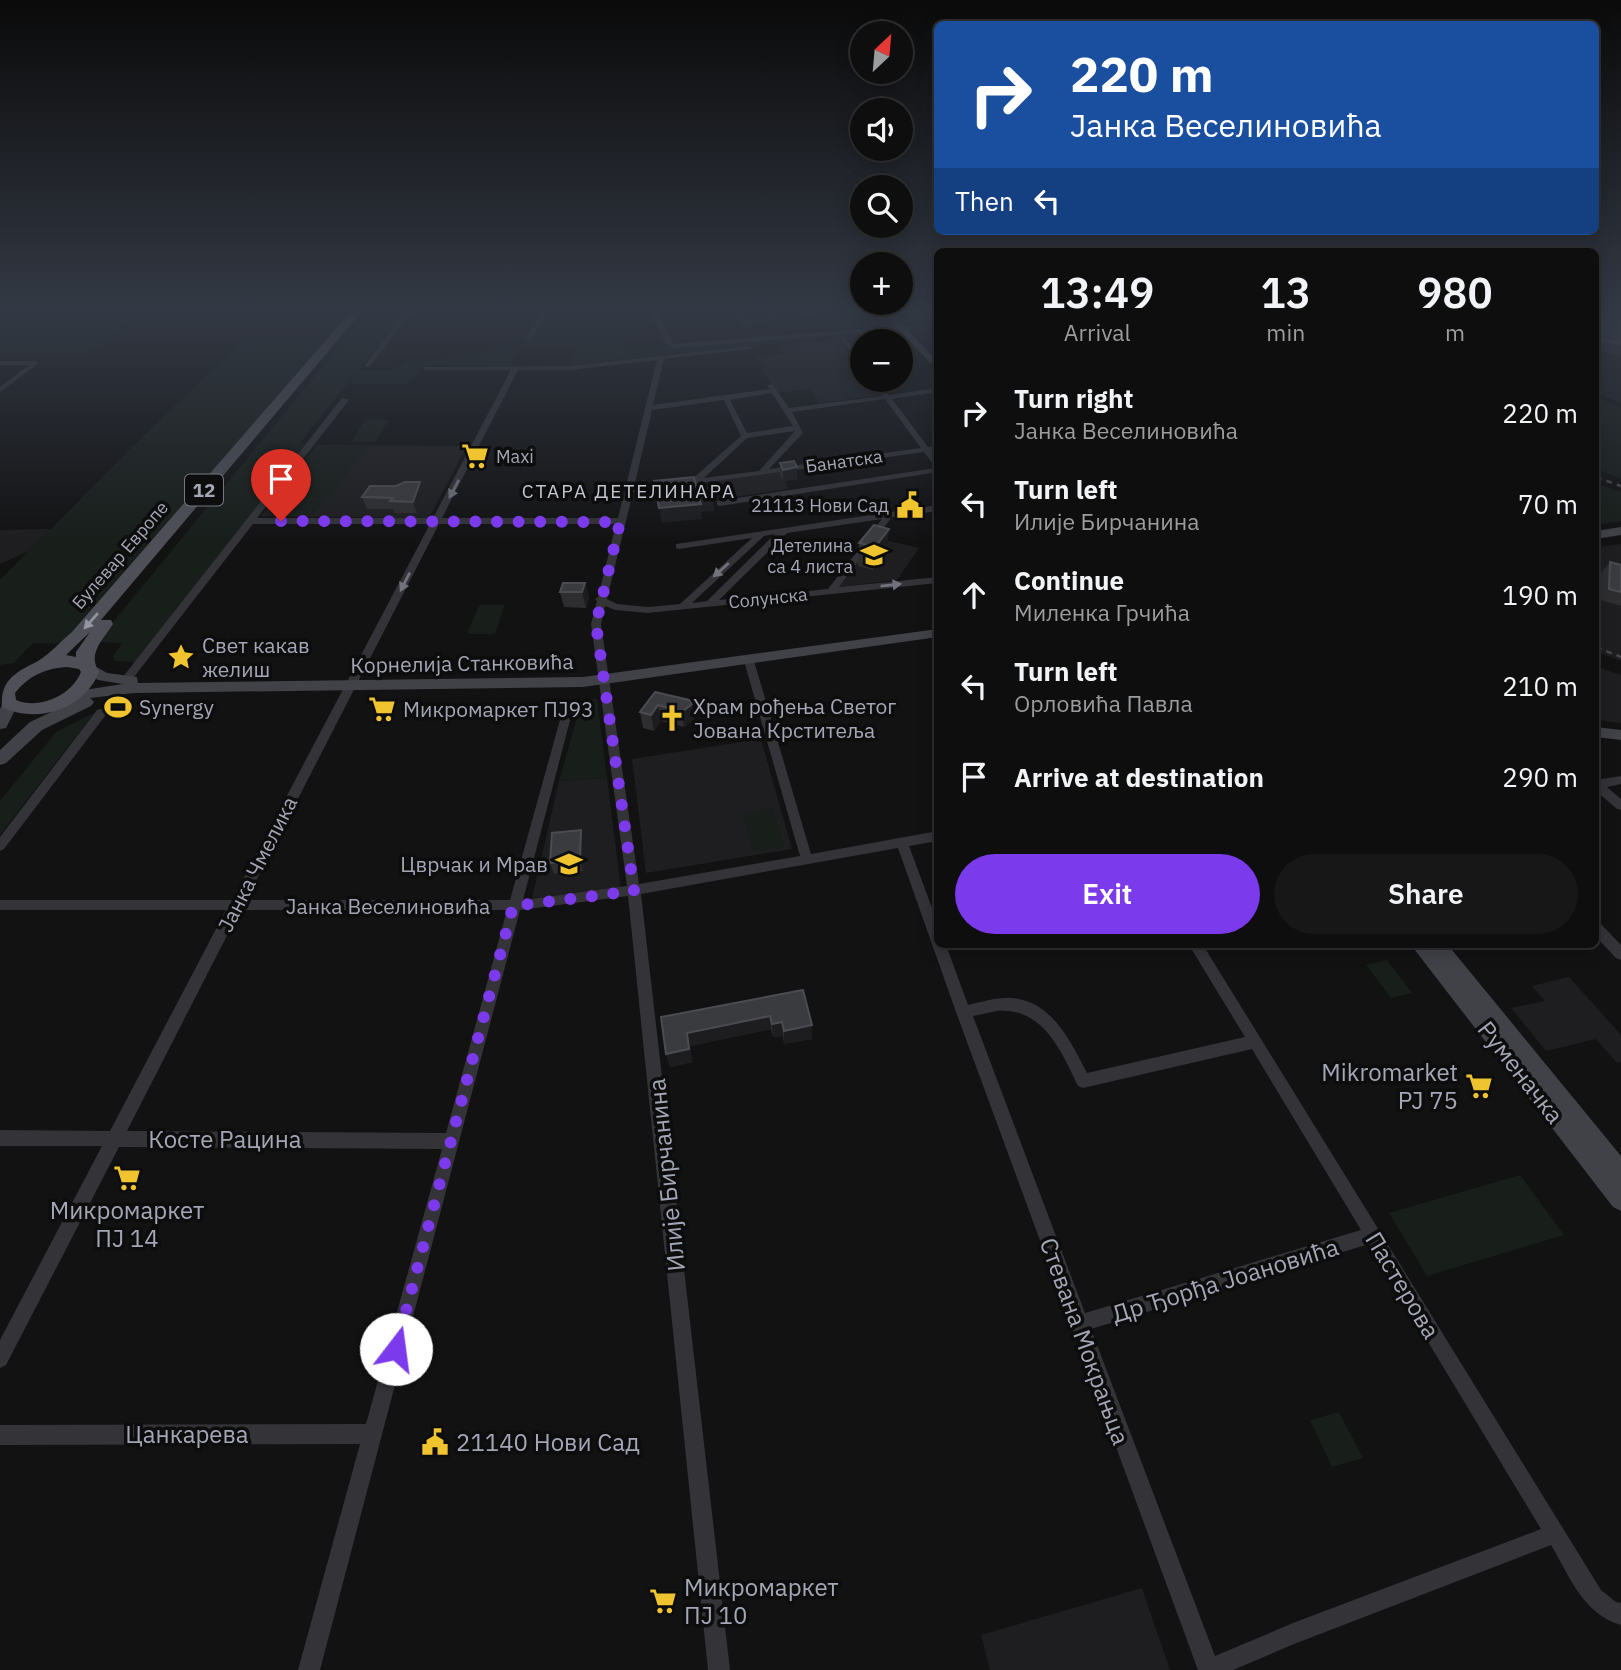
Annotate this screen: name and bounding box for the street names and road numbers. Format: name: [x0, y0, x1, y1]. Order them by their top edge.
street label: Банатска: [804, 444, 884, 478]
road number: 12: [185, 475, 223, 505]
street label: Булевар Европе: [67, 496, 173, 614]
street label: Солунска: [727, 582, 809, 614]
street label: Корнелија Станковића: [350, 647, 574, 679]
street label: Јанка Чмелика: [211, 792, 303, 936]
street label: Јанка Веселиновића: [286, 892, 490, 920]
street label: Руменачка: [1471, 1014, 1571, 1130]
street label: Илије Бирчанина: [640, 1077, 692, 1273]
street label: Косте Рацина: [148, 1123, 302, 1155]
street label: Пастерова: [1359, 1226, 1448, 1345]
street label: Др Ђорђа Јоановића: [1108, 1230, 1342, 1330]
street label: Стевана Мокрањца: [1033, 1233, 1137, 1449]
street label: Цанкарева: [125, 1418, 249, 1450]

